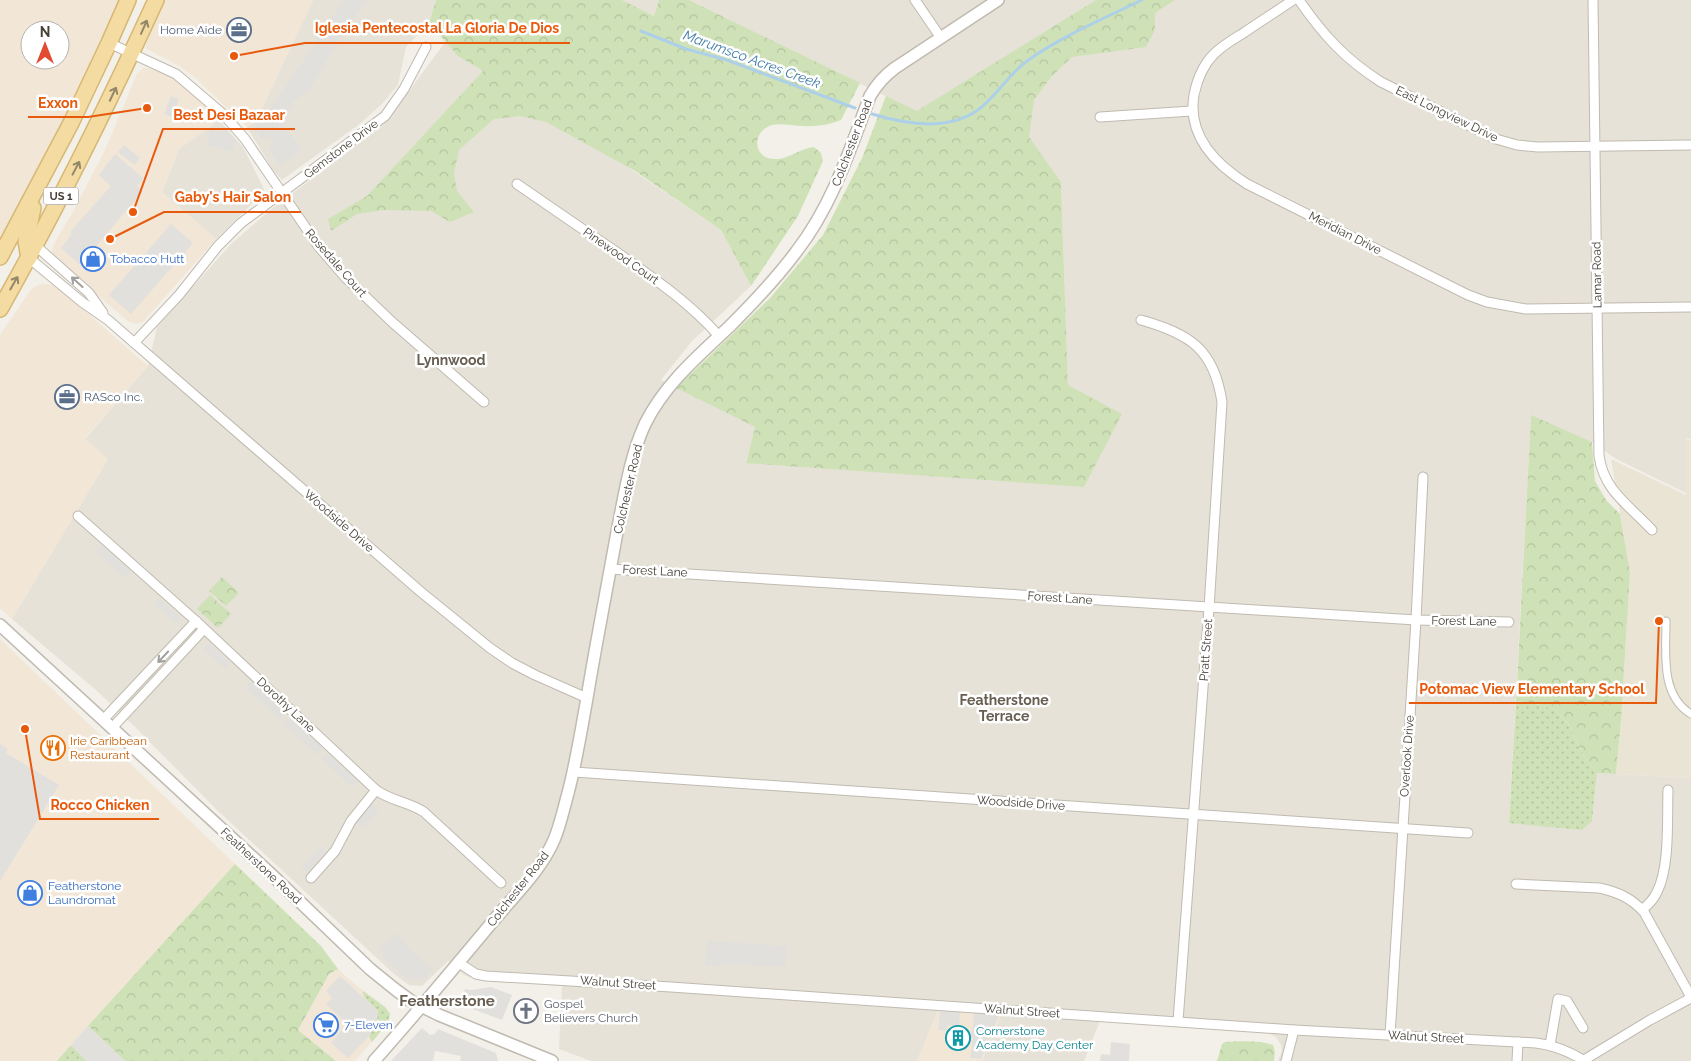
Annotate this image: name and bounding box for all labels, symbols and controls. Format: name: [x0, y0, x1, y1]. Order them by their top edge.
callout: Iglesia Pentecostal La Gloria De Dios: [305, 14, 570, 43]
office icon: Home Aide: [226, 17, 252, 43]
north arrow: [20, 20, 70, 70]
one-way arrow: [139, 20, 149, 35]
text: Iglesia Pentecostal La Gloria De Dios: [315, 20, 559, 36]
place label: Home Aide: [160, 23, 222, 37]
text: N: [40, 24, 50, 40]
water label: Marumsco Acres Creek: [681, 27, 823, 91]
street label: East Longview Drive: [1394, 83, 1500, 145]
one-way arrow: [109, 87, 118, 102]
callout: Exxon: [28, 88, 88, 117]
text: Exxon: [38, 95, 78, 111]
street label: Colchester Road: [829, 98, 875, 188]
callout: Best Desi Bazaar: [163, 100, 295, 129]
text: Best Desi Bazaar: [173, 107, 285, 123]
street label: Gemstone Drive: [301, 117, 381, 181]
one-way arrow: [72, 161, 81, 176]
callout: Gaby's Hair Salon: [164, 183, 301, 212]
road number: US 1: [44, 188, 78, 205]
text: Gaby's Hair Salon: [175, 189, 291, 205]
street label: Meridian Drive: [1306, 209, 1384, 257]
street label: Pinewood Court: [581, 225, 661, 287]
street label: Rosedale Court: [303, 226, 369, 300]
street label: Lamar Road: [1589, 241, 1605, 309]
shop icon: Tobacco Hutt: [80, 246, 106, 272]
place label: Tobacco Hutt: [110, 252, 184, 266]
one-way arrow: [70, 276, 83, 288]
one-way arrow: [10, 277, 20, 291]
district label: Lynnwood: [416, 352, 486, 368]
office icon: RASco Inc.: [54, 384, 80, 410]
place label: RASco Inc.: [84, 390, 143, 404]
street label: Colchester Road: [611, 443, 645, 535]
street label: Woodside Drive: [301, 487, 377, 555]
street label: Forest Lane: [622, 562, 688, 580]
street label: Forest Lane: [1027, 589, 1093, 607]
street label: Forest Lane: [1431, 613, 1497, 629]
street label: Pratt Street: [1197, 618, 1215, 682]
one-way arrow: [157, 650, 169, 663]
street label: Dorothy Lane: [254, 674, 318, 736]
callout: Potomac View Elementary School: [1409, 674, 1656, 703]
text: Potomac View Elementary School: [1419, 681, 1645, 697]
district label: Featherstone Terrace: [959, 692, 1049, 724]
street label: Overlook Drive: [1397, 715, 1417, 797]
place label: Irie Caribbean Restaurant: [70, 734, 147, 762]
restaurant icon: Irie Caribbean Restaurant: [40, 735, 66, 761]
callout: Rocco Chicken: [40, 790, 159, 819]
street label: Woodside Drive: [977, 793, 1065, 813]
text: Rocco Chicken: [51, 797, 149, 813]
street label: Featherstone Road: [218, 825, 304, 907]
street label: Colchester Road: [484, 849, 552, 929]
place label: Featherstone Laundromat: [48, 879, 121, 907]
shop icon: Featherstone Laundromat: [17, 880, 43, 906]
street label: Walnut Street: [580, 973, 656, 993]
district label: Featherstone: [399, 992, 495, 1010]
place label: Gospel Believers Church: [544, 997, 638, 1025]
church icon: Gospel Believers Church: [513, 998, 539, 1024]
street label: Walnut Street: [984, 1001, 1060, 1021]
supermarket icon: 7-Eleven: [313, 1012, 339, 1038]
place label: 7-Eleven: [344, 1018, 393, 1032]
place label: Cornerstone Academy Day Center: [976, 1024, 1094, 1052]
building icon: Cornerstone Academy Day Center: [945, 1025, 971, 1051]
street label: Walnut Street: [1388, 1028, 1464, 1046]

